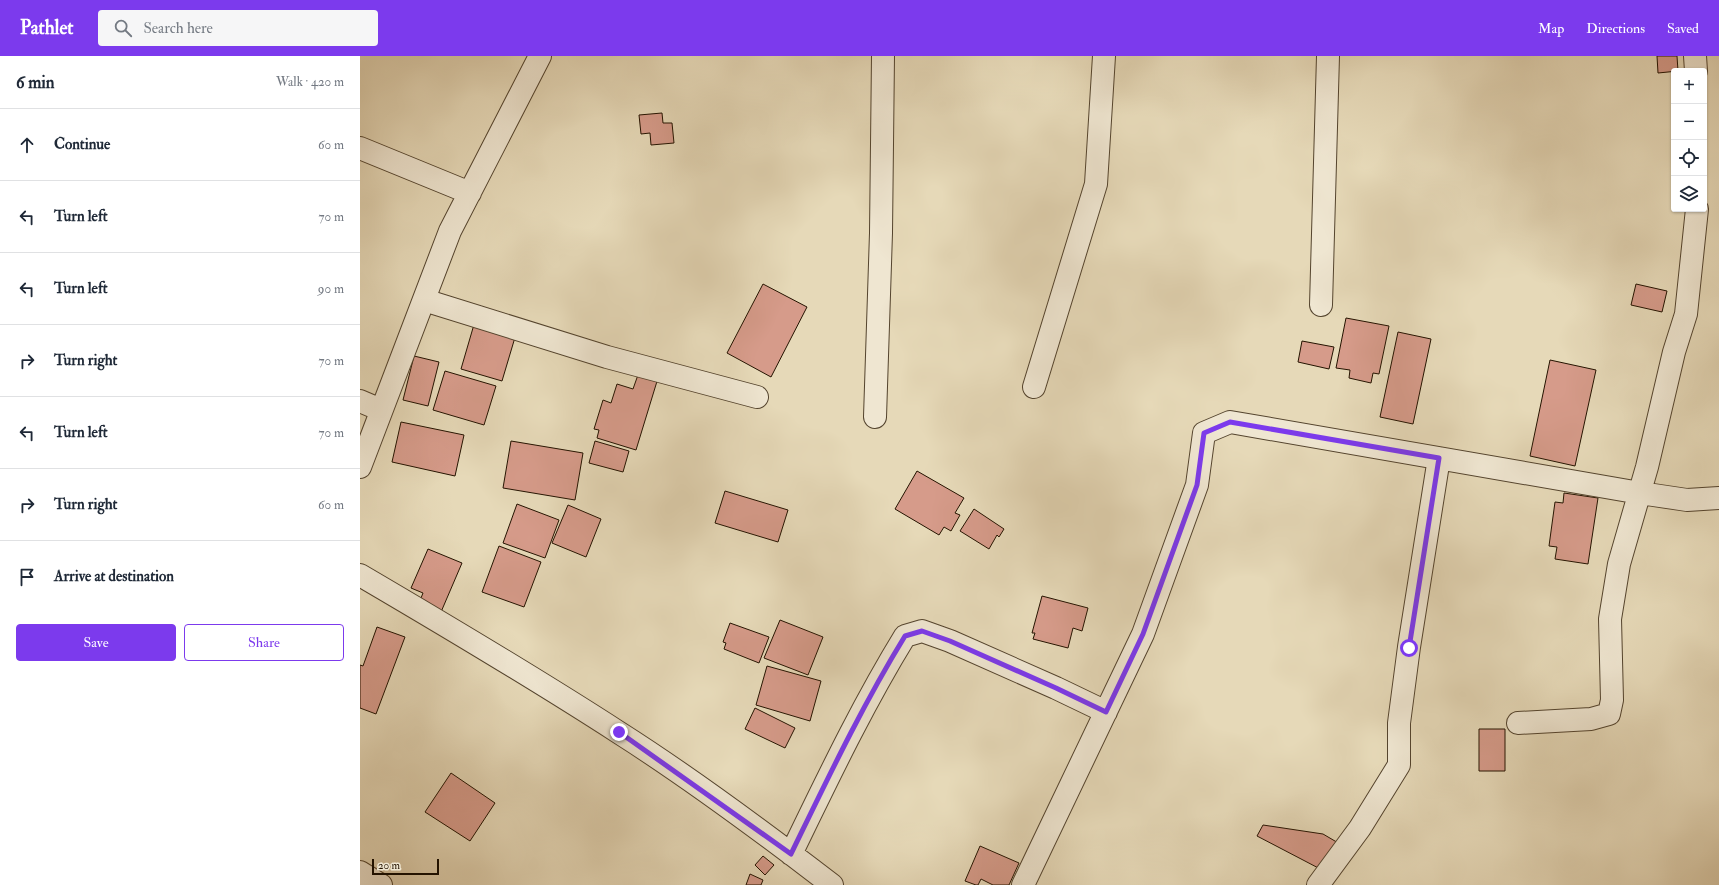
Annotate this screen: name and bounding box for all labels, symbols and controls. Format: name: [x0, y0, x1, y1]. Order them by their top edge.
search box: [98, 10, 378, 46]
text: Pathlet: [20, 16, 74, 40]
icon: search: [112, 17, 134, 39]
text: Search here: [144, 19, 213, 38]
text: Map: [1538, 20, 1564, 37]
text: Directions: [1586, 20, 1645, 37]
text: Saved: [1667, 20, 1699, 37]
map controls: [1671, 68, 1707, 212]
button: +: [1671, 68, 1707, 104]
text: 6 min: [16, 72, 55, 93]
text: Walk · 420 m: [276, 74, 344, 90]
button: −: [1671, 104, 1707, 140]
icon: ahead: [16, 134, 38, 156]
text: Continue: [54, 135, 110, 154]
text: 60 m: [318, 137, 344, 153]
button: locate: [1671, 140, 1707, 176]
button: layers: [1671, 176, 1707, 212]
icon: left: [16, 206, 38, 228]
text: Turn left: [54, 207, 108, 226]
text: 70 m: [319, 209, 344, 225]
icon: left: [16, 278, 38, 300]
text: Turn left: [54, 279, 108, 298]
text: 90 m: [318, 281, 344, 297]
icon: right: [16, 350, 38, 372]
text: Turn right: [54, 351, 117, 370]
text: 70 m: [319, 353, 344, 369]
icon: left: [16, 422, 38, 444]
text: Turn left: [54, 423, 108, 442]
text: 70 m: [319, 425, 344, 441]
icon: right: [16, 494, 38, 516]
text: Turn right: [54, 495, 117, 514]
text: 60 m: [318, 497, 344, 513]
icon: arrive: [16, 566, 38, 588]
text: Arrive at destination: [54, 567, 174, 586]
button: Save: [16, 624, 176, 661]
button: Share: [184, 624, 344, 661]
route start: [1400, 639, 1418, 657]
route end: [610, 723, 628, 741]
scale bar: [372, 857, 439, 876]
text: 20 m: [378, 859, 400, 872]

